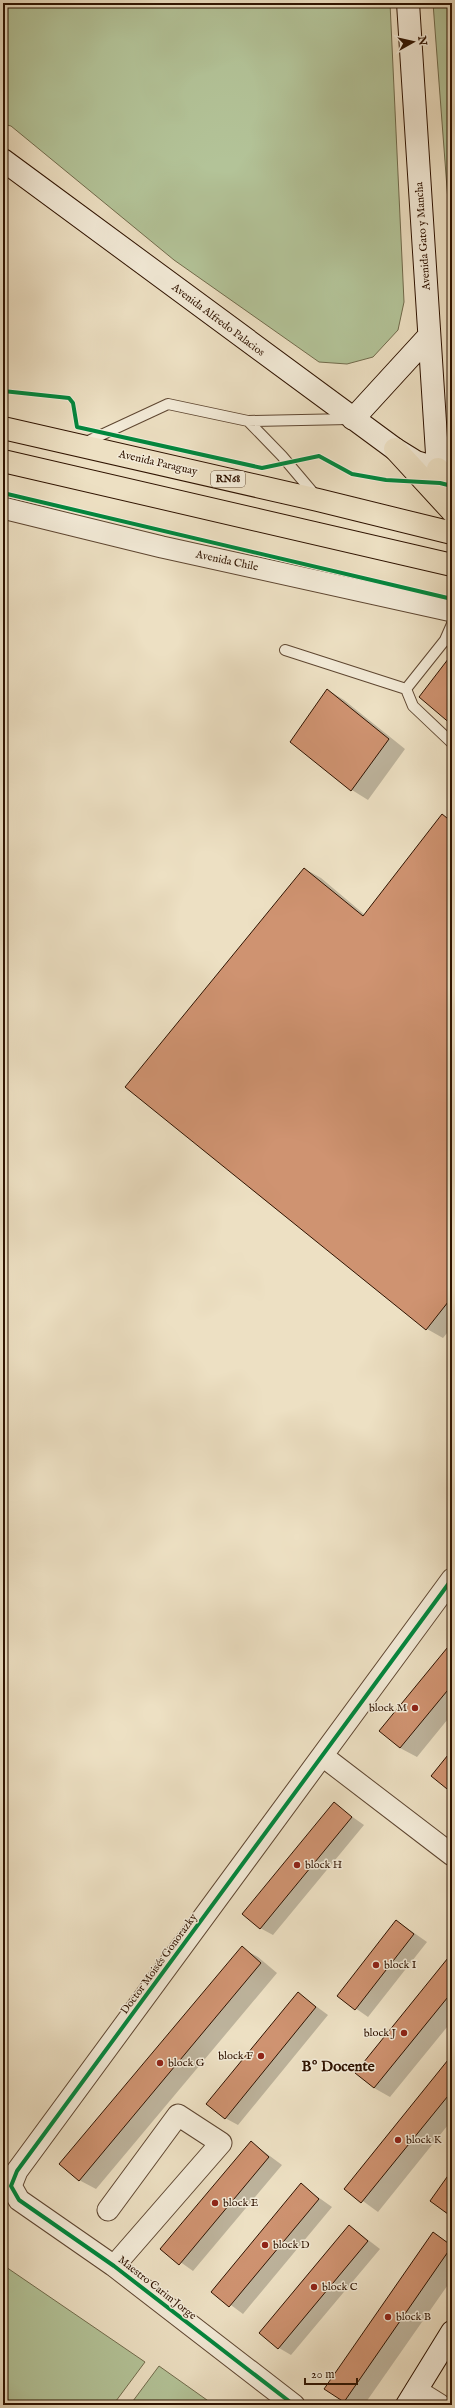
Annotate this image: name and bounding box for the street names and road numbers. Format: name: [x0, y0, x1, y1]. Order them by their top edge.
street label: Avenida Gato y Mancha: [412, 181, 434, 292]
street label: Avenida Alfredo Palacios: [168, 280, 267, 360]
street label: Avenida Paraguay: [116, 447, 199, 479]
road number: RN68: [211, 471, 245, 487]
street label: Avenida Chile: [193, 547, 260, 574]
street label: Doctor Moisés Gonorazky: [118, 1910, 201, 2017]
street label: Maestro Carim Jorge: [115, 2253, 199, 2323]

